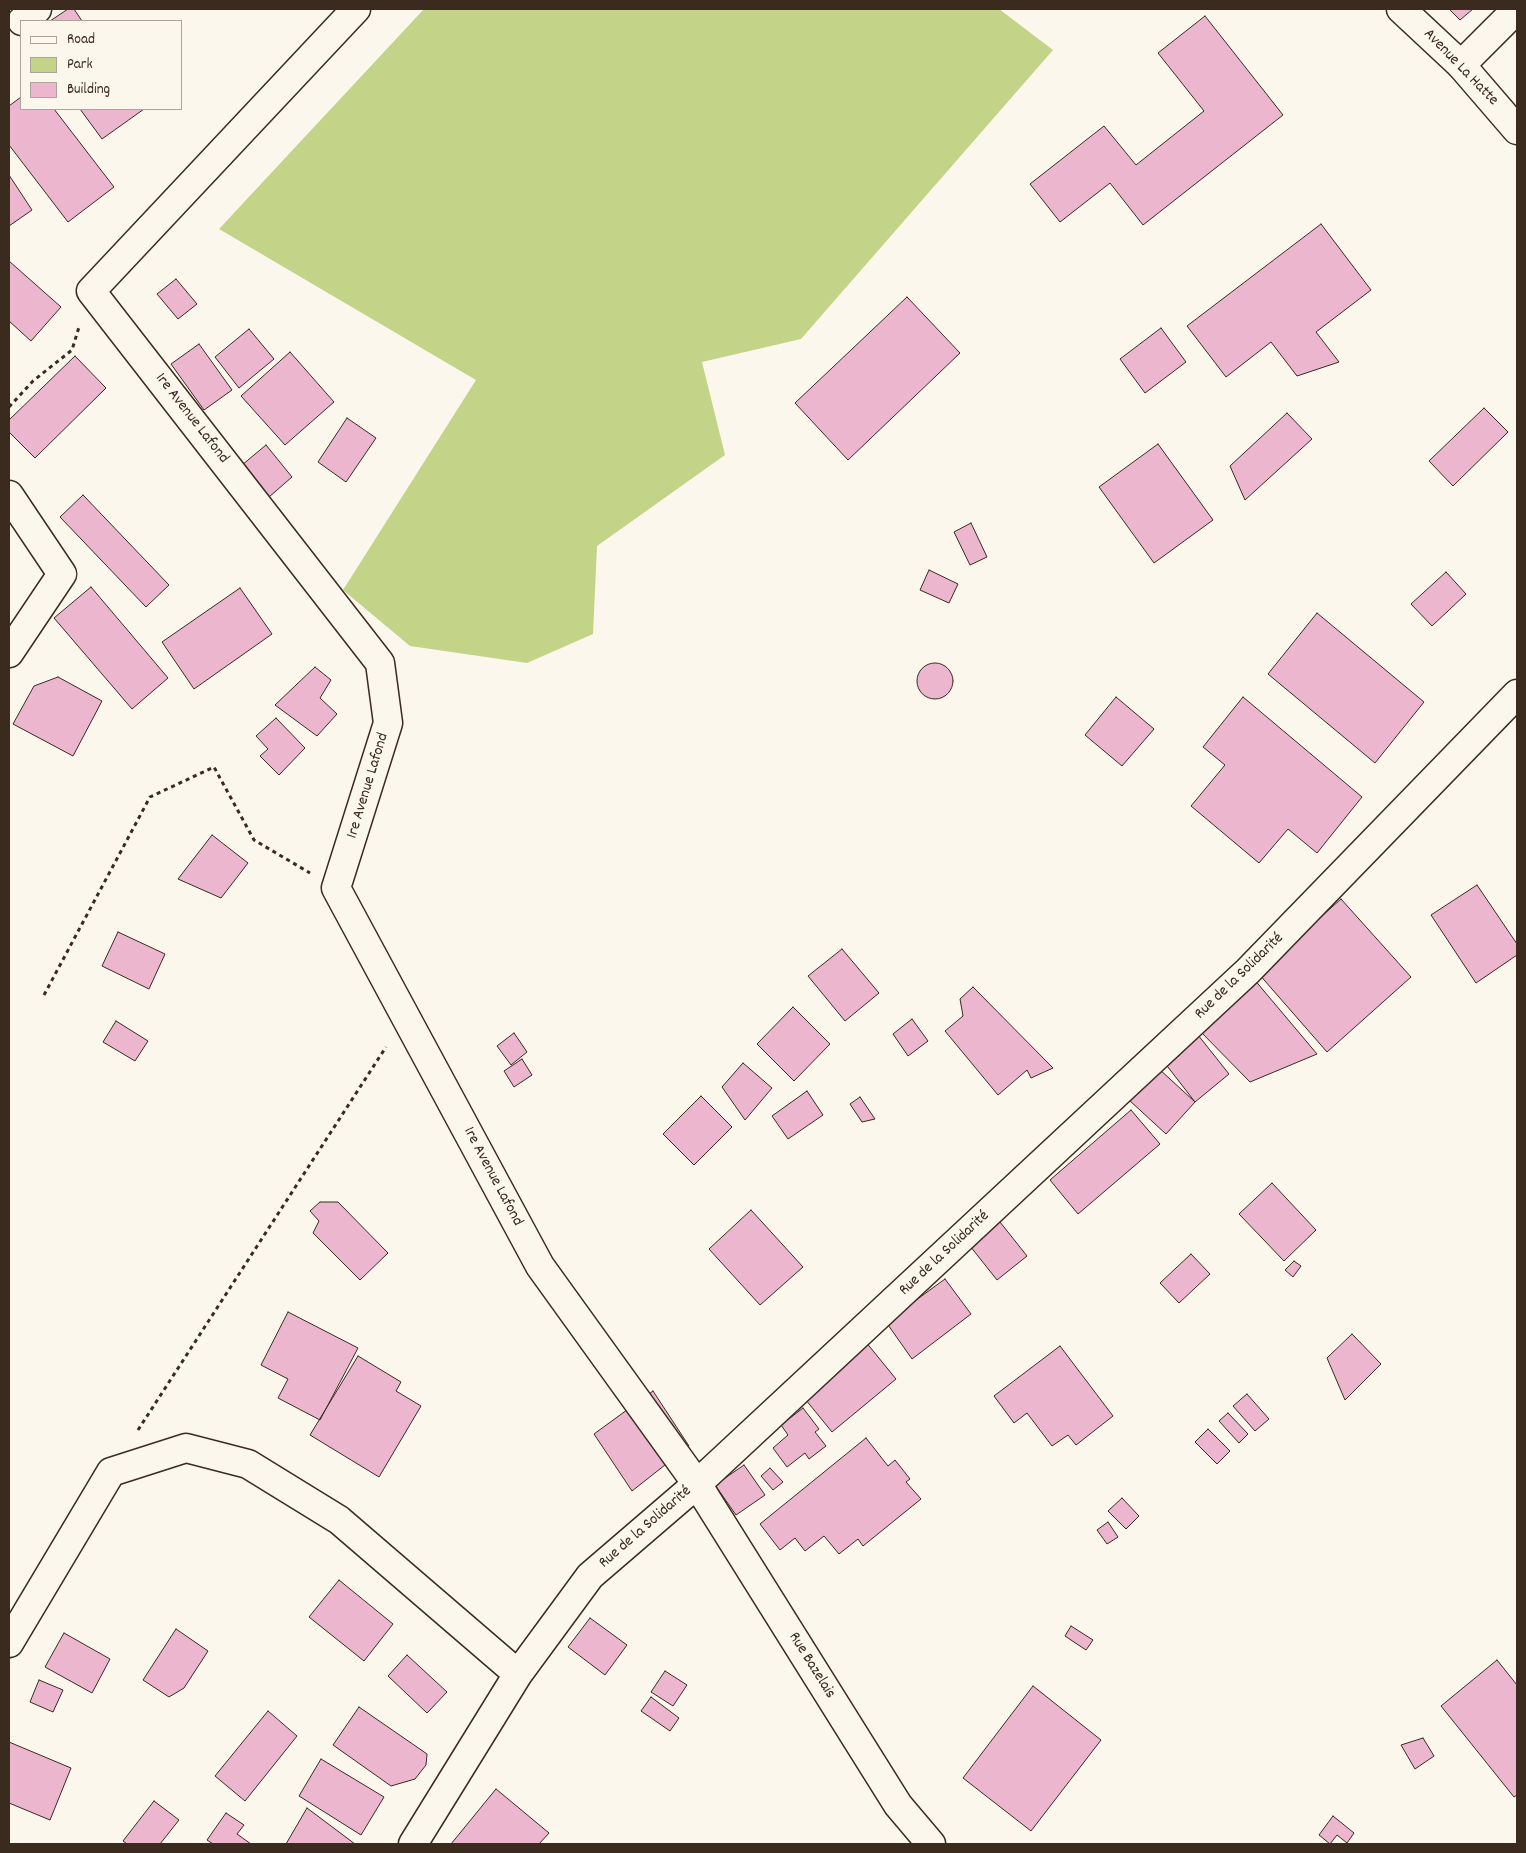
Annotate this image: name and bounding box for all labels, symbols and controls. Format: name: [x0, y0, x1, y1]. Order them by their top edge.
legend: [20, 20, 182, 110]
street label: Avenue La Hatte: [1418, 25, 1502, 111]
text: Road: [67, 29, 95, 51]
text: Park: [67, 54, 93, 76]
text: Building: [67, 79, 110, 101]
street label: 1re Avenue Lafond: [150, 370, 232, 468]
street label: 1re Avenue Lafond: [344, 731, 394, 841]
street label: Rue de la Solidarité: [1192, 930, 1288, 1024]
street label: 1re Avenue Lafond: [458, 1124, 526, 1230]
street label: Rue de la Solidarité: [896, 1207, 994, 1301]
street label: Rue de la Solidarité: [596, 1483, 696, 1573]
street label: Rue Bazelais: [783, 1629, 839, 1703]

